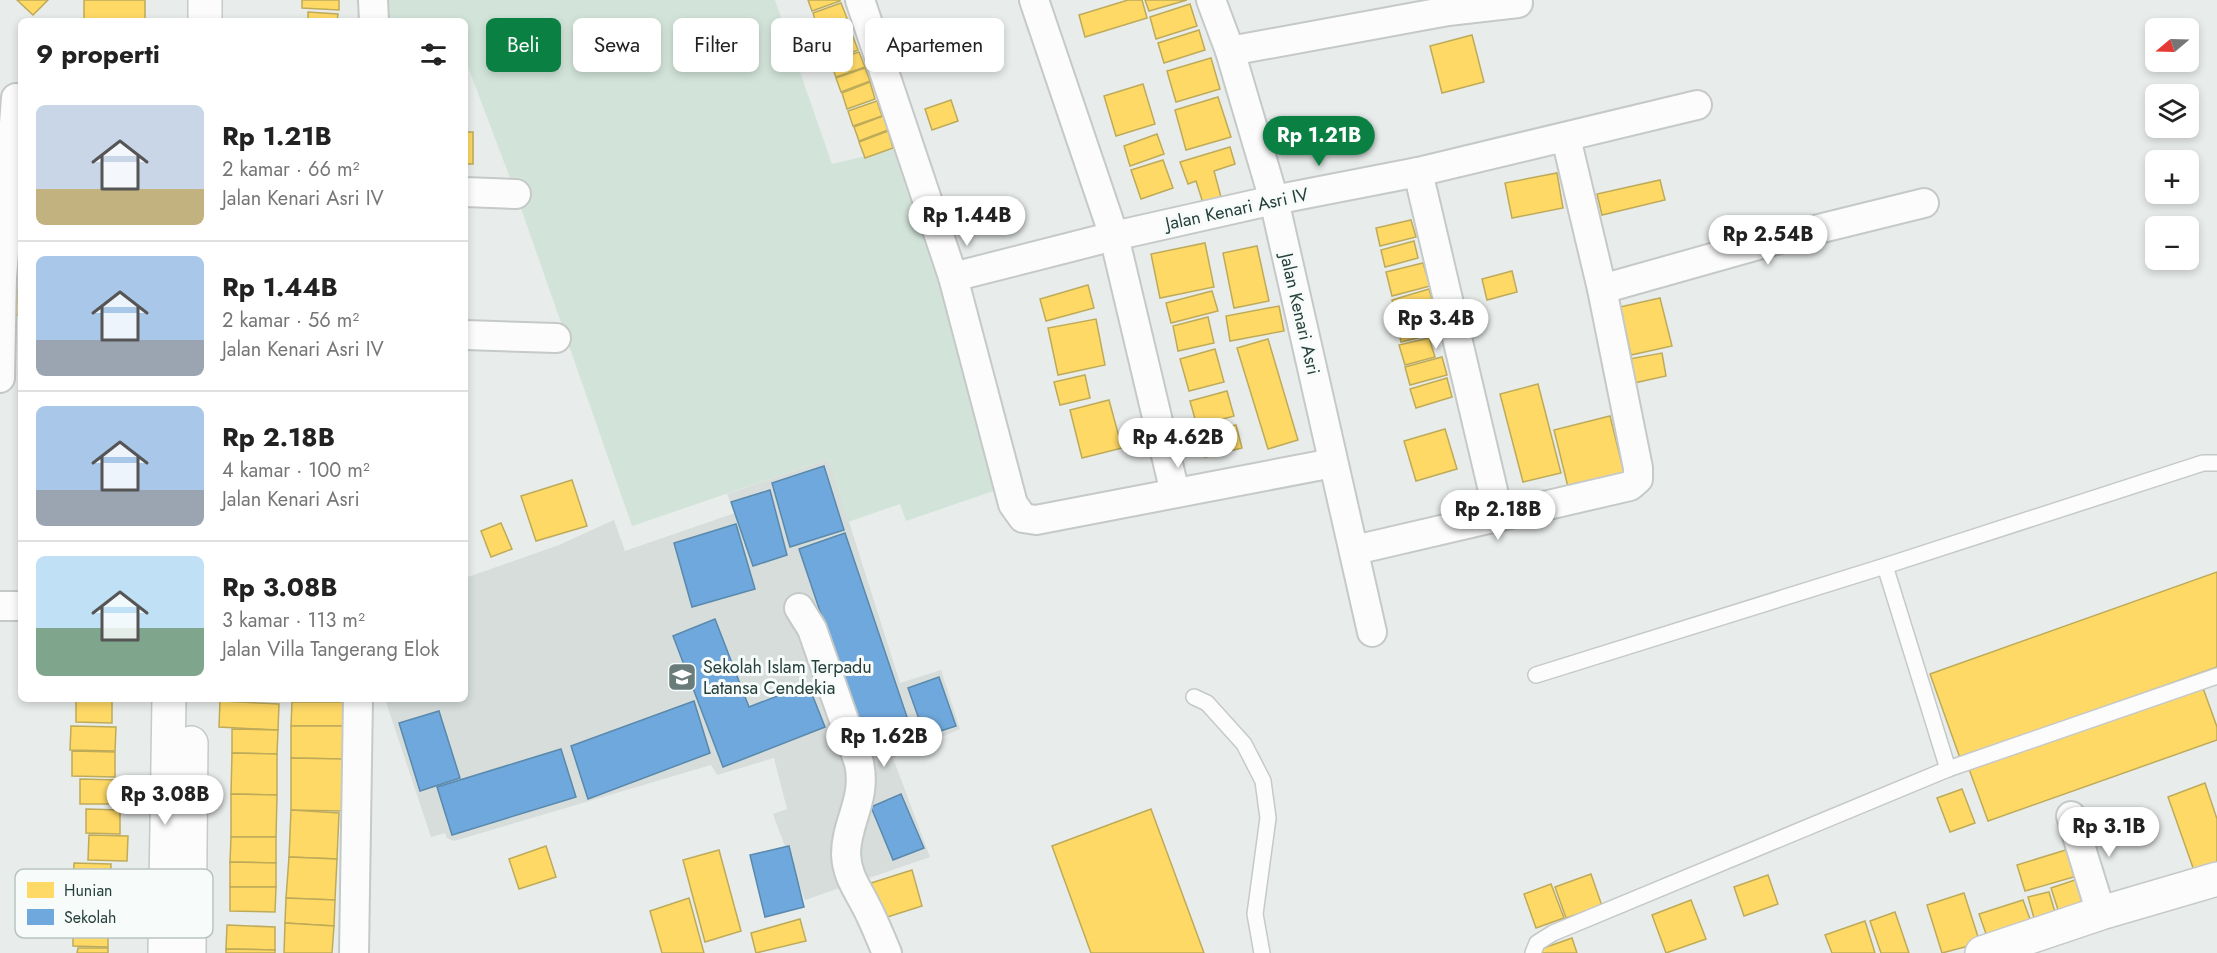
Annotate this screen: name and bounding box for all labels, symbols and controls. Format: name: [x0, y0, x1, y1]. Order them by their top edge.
chip: Beli: [486, 18, 561, 72]
chip: Sewa: [573, 18, 661, 72]
chip: Filter: [673, 18, 759, 72]
chip: Baru: [771, 18, 853, 72]
chip: Apartemen: [865, 18, 1004, 72]
north arrow: [2145, 18, 2199, 72]
map controls: [2145, 18, 2199, 270]
text: 9 properti: [36, 35, 160, 73]
icon: filters: [417, 38, 450, 71]
button: layers: [2145, 84, 2199, 138]
pin: Rp 1.21B: [1257, 116, 1381, 167]
text: Rp 1.21B: [222, 117, 332, 155]
text: Rp 1.21B: [1277, 121, 1361, 150]
icon: home: [84, 129, 156, 201]
button: +: [2145, 150, 2199, 204]
text: 2 kamar · 66 m²: [222, 155, 359, 184]
street label: Jalan Kenari Asri IV: [1161, 181, 1311, 237]
text: Jalan Kenari Asri IV: [222, 184, 384, 213]
pin: Rp 1.44B: [905, 196, 1029, 247]
text: Rp 1.44B: [922, 201, 1012, 230]
pin: Rp 2.54B: [1706, 215, 1830, 266]
button: −: [2145, 216, 2199, 270]
text: Rp 2.54B: [1723, 220, 1813, 249]
street label: Jalan Kenari Asri: [1273, 249, 1327, 377]
text: Rp 1.44B: [222, 268, 338, 306]
icon: home: [84, 280, 156, 352]
pin: Rp 3.4B: [1381, 299, 1491, 350]
text: Rp 3.4B: [1397, 304, 1475, 333]
text: 2 kamar · 56 m²: [222, 306, 359, 335]
text: Jalan Kenari Asri IV: [222, 335, 384, 364]
text: Rp 2.18B: [222, 418, 335, 456]
pin: Rp 4.62B: [1116, 418, 1240, 469]
text: Rp 4.62B: [1132, 423, 1224, 452]
icon: home: [84, 430, 156, 502]
text: 4 kamar · 100 m²: [222, 456, 370, 485]
text: Jalan Kenari Asri: [222, 485, 360, 514]
pin: Rp 2.18B: [1436, 490, 1560, 541]
text: Rp 2.18B: [1455, 495, 1541, 524]
text: Rp 3.08B: [222, 568, 338, 606]
icon: home: [84, 580, 156, 652]
text: 3 kamar · 113 m²: [222, 606, 365, 635]
text: Jalan Villa Tangerang Elok: [222, 635, 439, 664]
place label: Sekolah Islam Terpadu Latansa Cendekia: [703, 654, 872, 701]
school or university icon: Sekolah Islam Terpadu Latansa Cendekia: [666, 661, 698, 693]
pin: Rp 1.62B: [822, 717, 946, 768]
text: Rp 1.62B: [840, 722, 928, 751]
pin: Rp 3.08B: [103, 775, 227, 826]
text: Rp 3.08B: [121, 780, 209, 809]
pin: Rp 3.1B: [2054, 807, 2164, 858]
text: Rp 3.1B: [2072, 812, 2146, 841]
legend: [15, 869, 213, 938]
text: Hunian: [64, 879, 113, 902]
text: Sekolah: [64, 906, 116, 929]

